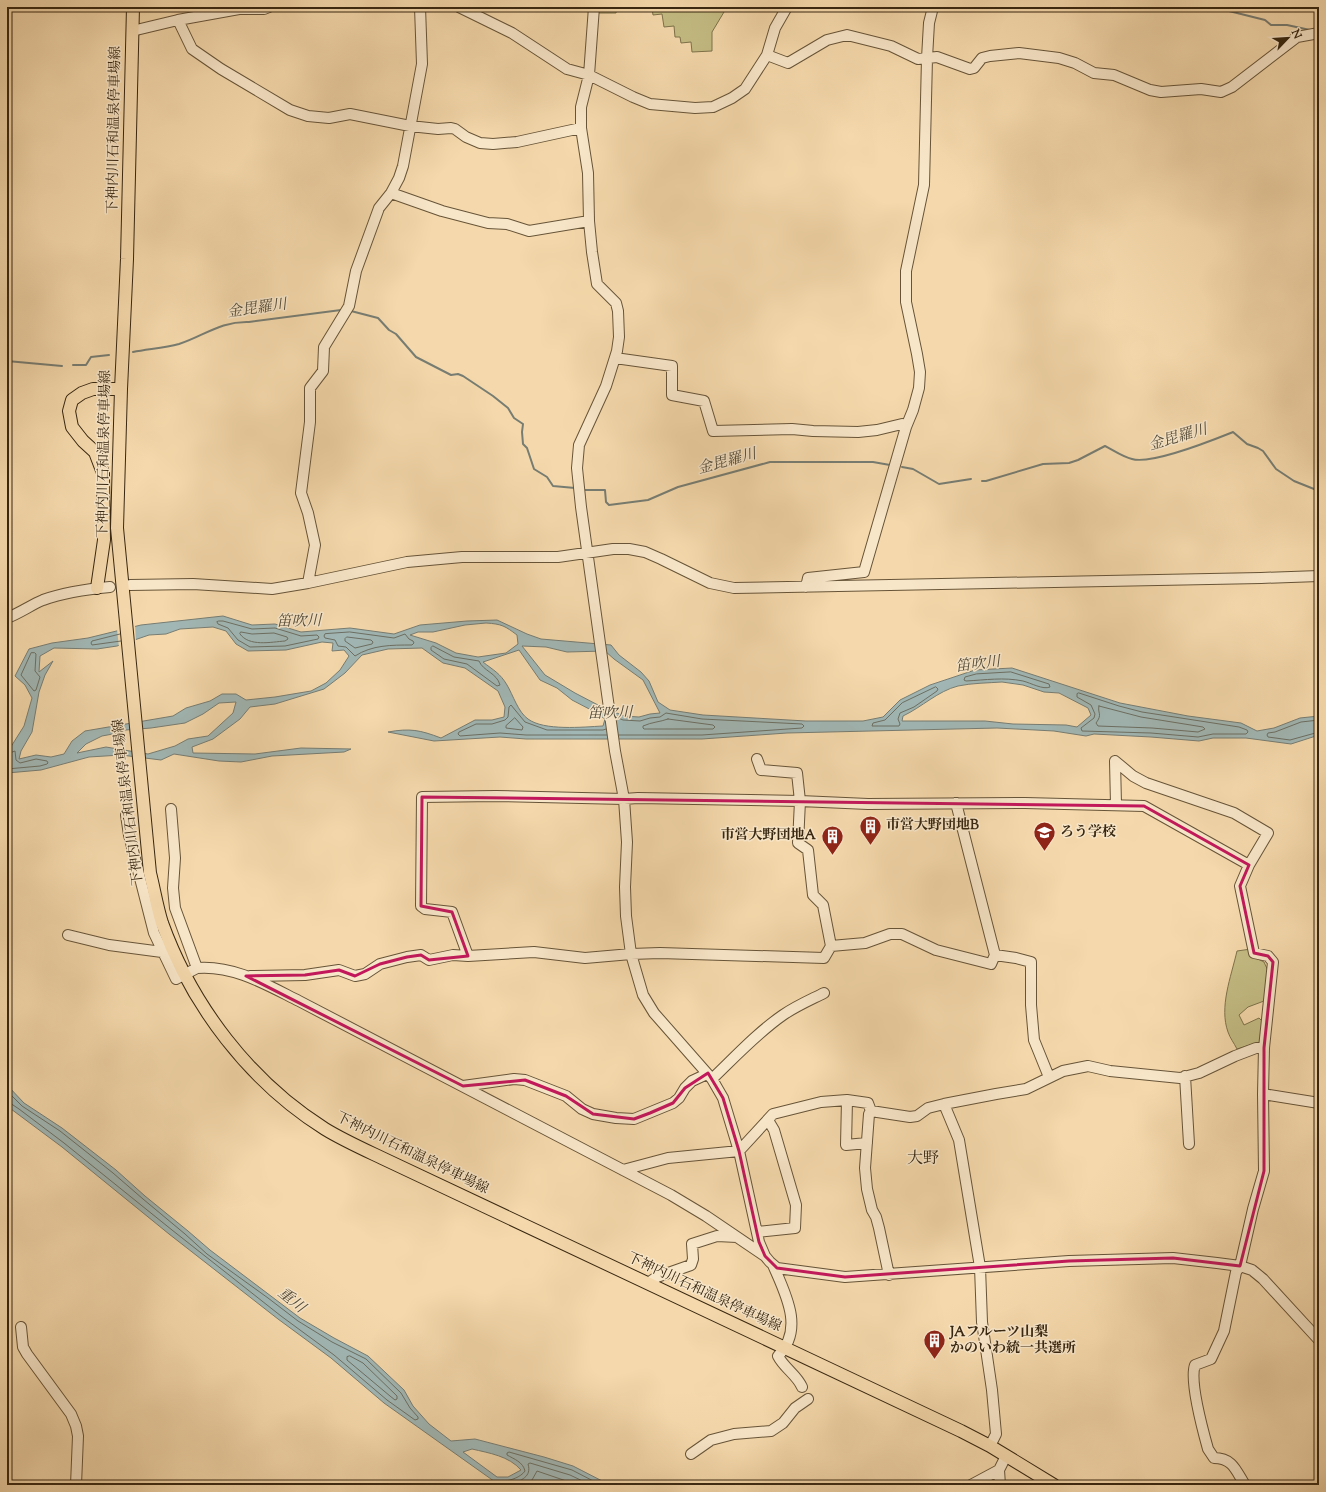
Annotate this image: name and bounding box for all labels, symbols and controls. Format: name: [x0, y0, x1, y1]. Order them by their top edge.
north arrow: [1268, 18, 1308, 58]
text: N: [1287, 26, 1305, 42]
street label: 下神内川石和温泉停車場線: [104, 46, 126, 214]
water label: 金毘羅川: [226, 294, 290, 324]
street label: 下神内川石和温泉停車場線: [94, 370, 116, 538]
water label: 金毘羅川: [1146, 419, 1212, 456]
water label: 金毘羅川: [695, 444, 761, 480]
water label: 笛吹川: [276, 611, 324, 633]
water label: 笛吹川: [954, 652, 1004, 678]
water label: 笛吹川: [587, 703, 635, 725]
street label: 下神内川石和温泉停車場線: [109, 717, 149, 887]
building icon: 市営大野団地B: [858, 813, 884, 846]
place label: 市営大野団地B: [886, 816, 979, 836]
school or university icon: ろう学校: [1032, 820, 1058, 853]
building icon: 市営大野団地A: [819, 823, 845, 856]
place label: ろう学校: [1060, 823, 1116, 843]
place label: 市営大野団地A: [721, 826, 817, 846]
street label: 下神内川石和温泉停車場線: [332, 1108, 492, 1200]
district label: 大野: [907, 1148, 939, 1171]
street label: 下神内川石和温泉停車場線: [624, 1248, 784, 1338]
water label: 重川: [273, 1283, 311, 1320]
place label: JAフルーツ山梨 かのいわ統一共選所: [949, 1323, 1076, 1359]
building icon: JAフルーツ山梨 かのいわ統一共選所: [921, 1328, 947, 1361]

